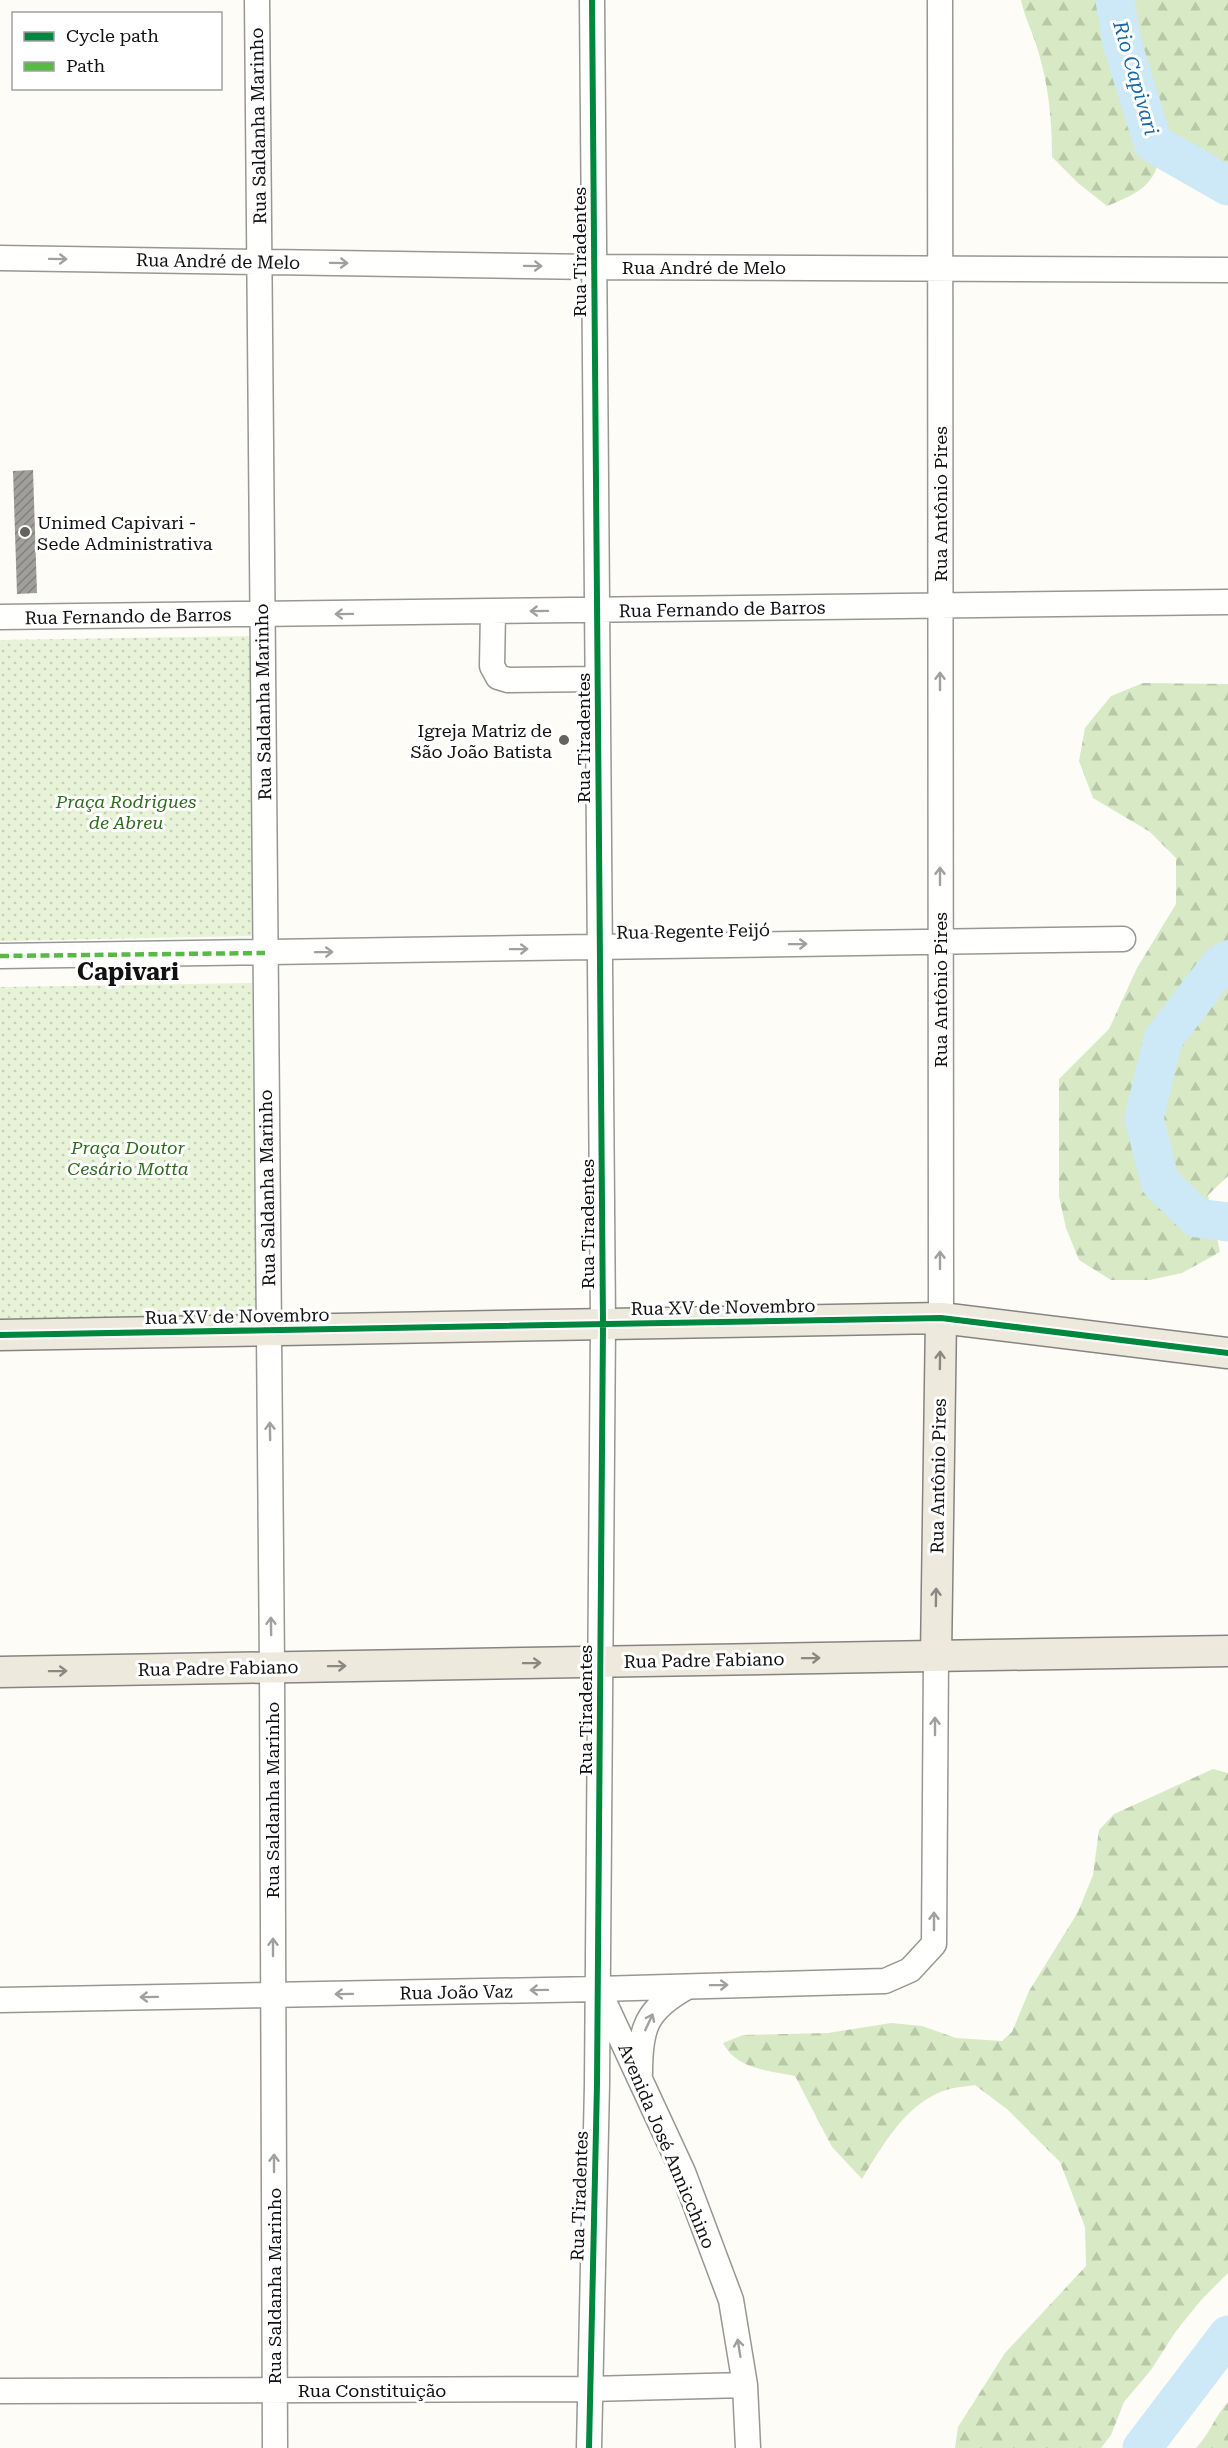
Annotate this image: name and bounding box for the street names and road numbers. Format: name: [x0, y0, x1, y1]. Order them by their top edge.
street label: Rua Saldanha Marinho: [246, 27, 270, 225]
street label: Rua Tiradentes: [569, 187, 590, 317]
street label: Rua André de Melo: [136, 249, 300, 273]
street label: Rua André de Melo: [622, 257, 786, 278]
street label: Rua Antônio Pires: [930, 426, 951, 582]
street label: Rua Fernando de Barros: [618, 597, 826, 621]
street label: Rua Saldanha Marinho: [251, 603, 275, 801]
street label: Rua Fernando de Barros: [24, 604, 232, 628]
street label: Rua Tiradentes: [573, 673, 594, 803]
street label: Rua Antônio Pires: [930, 912, 951, 1068]
street label: Rua Regente Feijó: [616, 919, 770, 943]
street label: Rua Saldanha Marinho: [255, 1089, 279, 1287]
street label: Rua Tiradentes: [577, 1159, 598, 1289]
street label: Rua XV de Novembro: [630, 1295, 816, 1319]
street label: Rua XV de Novembro: [144, 1304, 330, 1328]
street label: Rua Antônio Pires: [926, 1398, 950, 1554]
street label: Rua Tiradentes: [575, 1645, 596, 1775]
street label: Rua Padre Fabiano: [623, 1648, 785, 1672]
street label: Rua Padre Fabiano: [137, 1656, 299, 1680]
street label: Rua Saldanha Marinho: [262, 1702, 283, 1898]
street label: Rua João Vaz: [399, 1981, 513, 2003]
street label: Avenida José Annicchino: [614, 2040, 720, 2252]
street label: Rua Tiradentes: [566, 2131, 592, 2261]
street label: Rua Saldanha Marinho: [264, 2188, 285, 2384]
street label: Rua Constituição: [298, 2380, 446, 2401]

